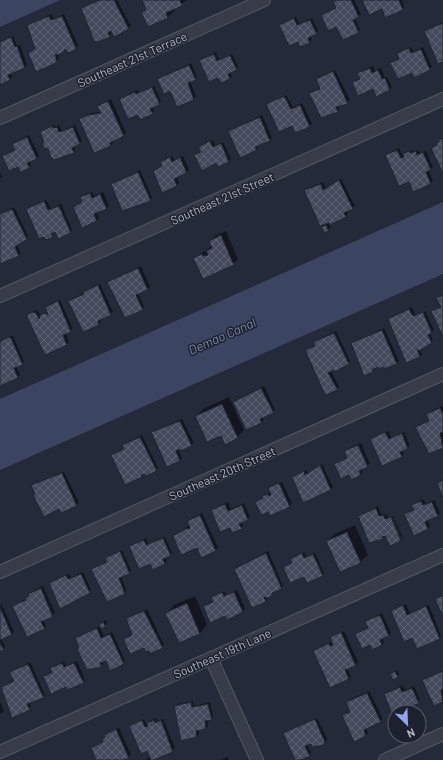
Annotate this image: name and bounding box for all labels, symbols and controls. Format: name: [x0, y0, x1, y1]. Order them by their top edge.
street label: Southeast 21st Terrace: [75, 28, 189, 90]
street label: Southeast 21st Street: [168, 169, 276, 227]
water label: Demao Canal: [186, 314, 258, 358]
street label: Southeast 20th Street: [167, 443, 277, 503]
street label: Southeast 19th Lane: [171, 625, 273, 681]
north arrow: [387, 704, 427, 744]
text: N: [405, 726, 417, 741]

